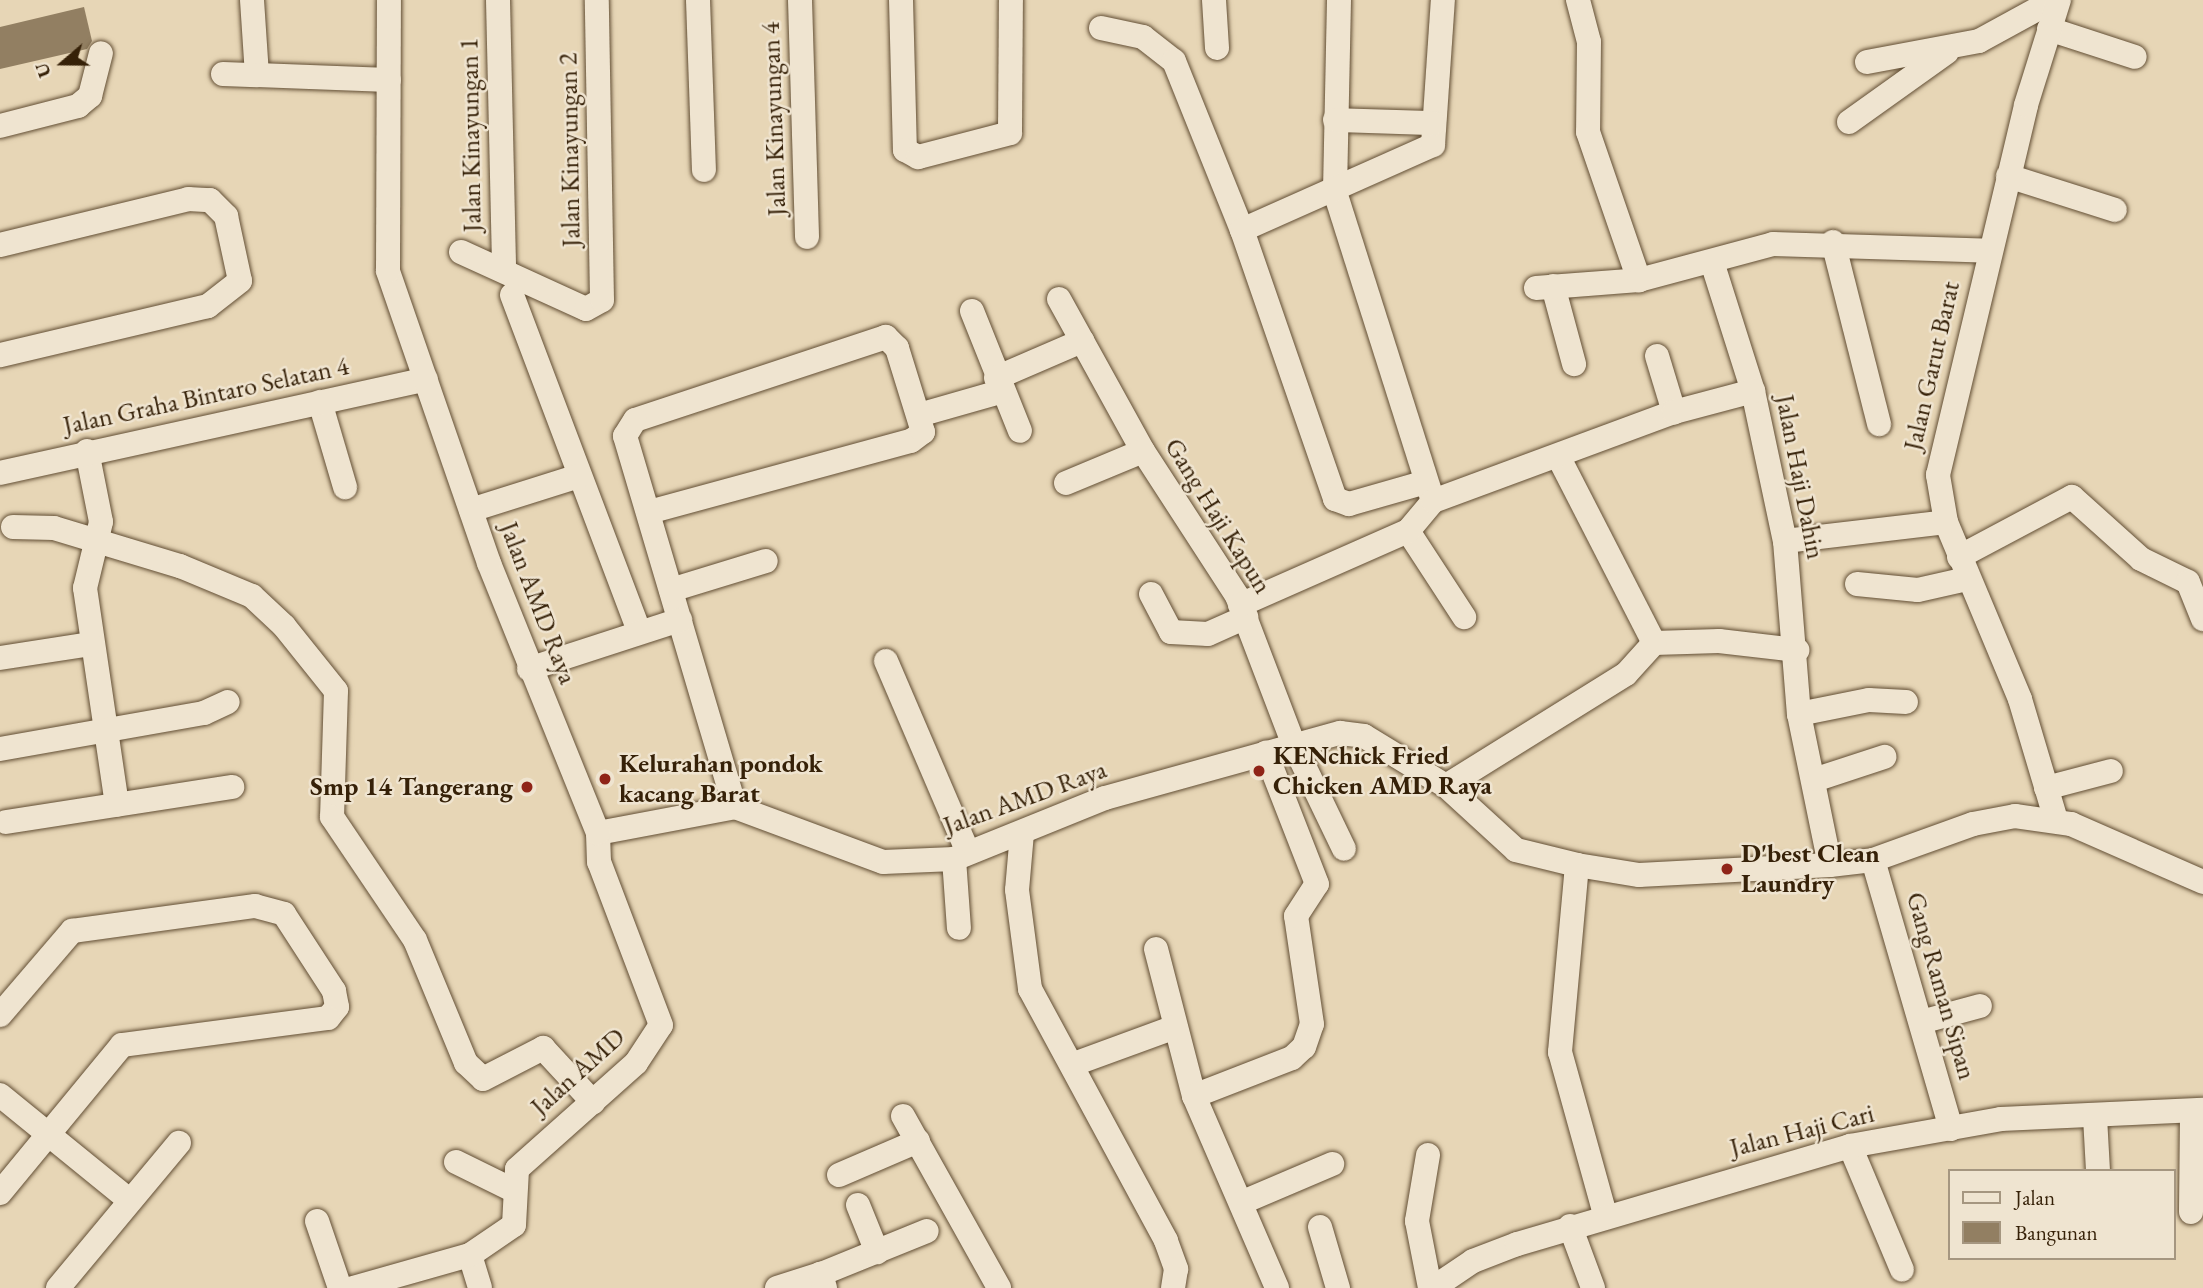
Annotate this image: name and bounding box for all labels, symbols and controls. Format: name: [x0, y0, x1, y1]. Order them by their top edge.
street label: Jalan Kinayungan 4: [755, 21, 793, 217]
north arrow: [28, 28, 98, 98]
street label: Jalan Kinayungan 1: [454, 37, 488, 233]
street label: Jalan Kinayungan 2: [553, 52, 587, 248]
text: U: [29, 59, 57, 81]
street label: Jalan Garut Barat: [1897, 278, 1967, 454]
street label: Jalan Graha Bintaro Selatan 4: [60, 350, 352, 442]
street label: Jalan Haji Dahin: [1769, 392, 1831, 562]
street label: Gang Haji Kapun: [1158, 433, 1278, 599]
street label: Jalan AMD Raya: [493, 518, 583, 688]
place label: KENchick Fried Chicken AMD Raya: [1273, 740, 1492, 802]
place label: Kelurahan pondok kacang Barat: [619, 748, 823, 810]
street label: Jalan AMD Raya: [939, 754, 1111, 842]
marker: KENchick Fried Chicken AMD Raya: [1251, 763, 1267, 779]
place label: Smp 14 Tangerang: [310, 771, 513, 803]
marker: Kelurahan pondok kacang Barat: [597, 771, 613, 787]
marker: Smp 14 Tangerang: [519, 779, 535, 795]
place label: D'best Clean Laundry: [1741, 838, 1880, 900]
marker: D'best Clean Laundry: [1719, 861, 1735, 877]
street label: Gang Raman Sipan: [1899, 889, 1983, 1083]
street label: Jalan AMD: [525, 1022, 631, 1122]
street label: Jalan Haji Cari: [1727, 1098, 1877, 1164]
legend: [1948, 1169, 2175, 1260]
text: Jalan: [2015, 1184, 2055, 1211]
text: Bangunan: [2015, 1219, 2098, 1246]

